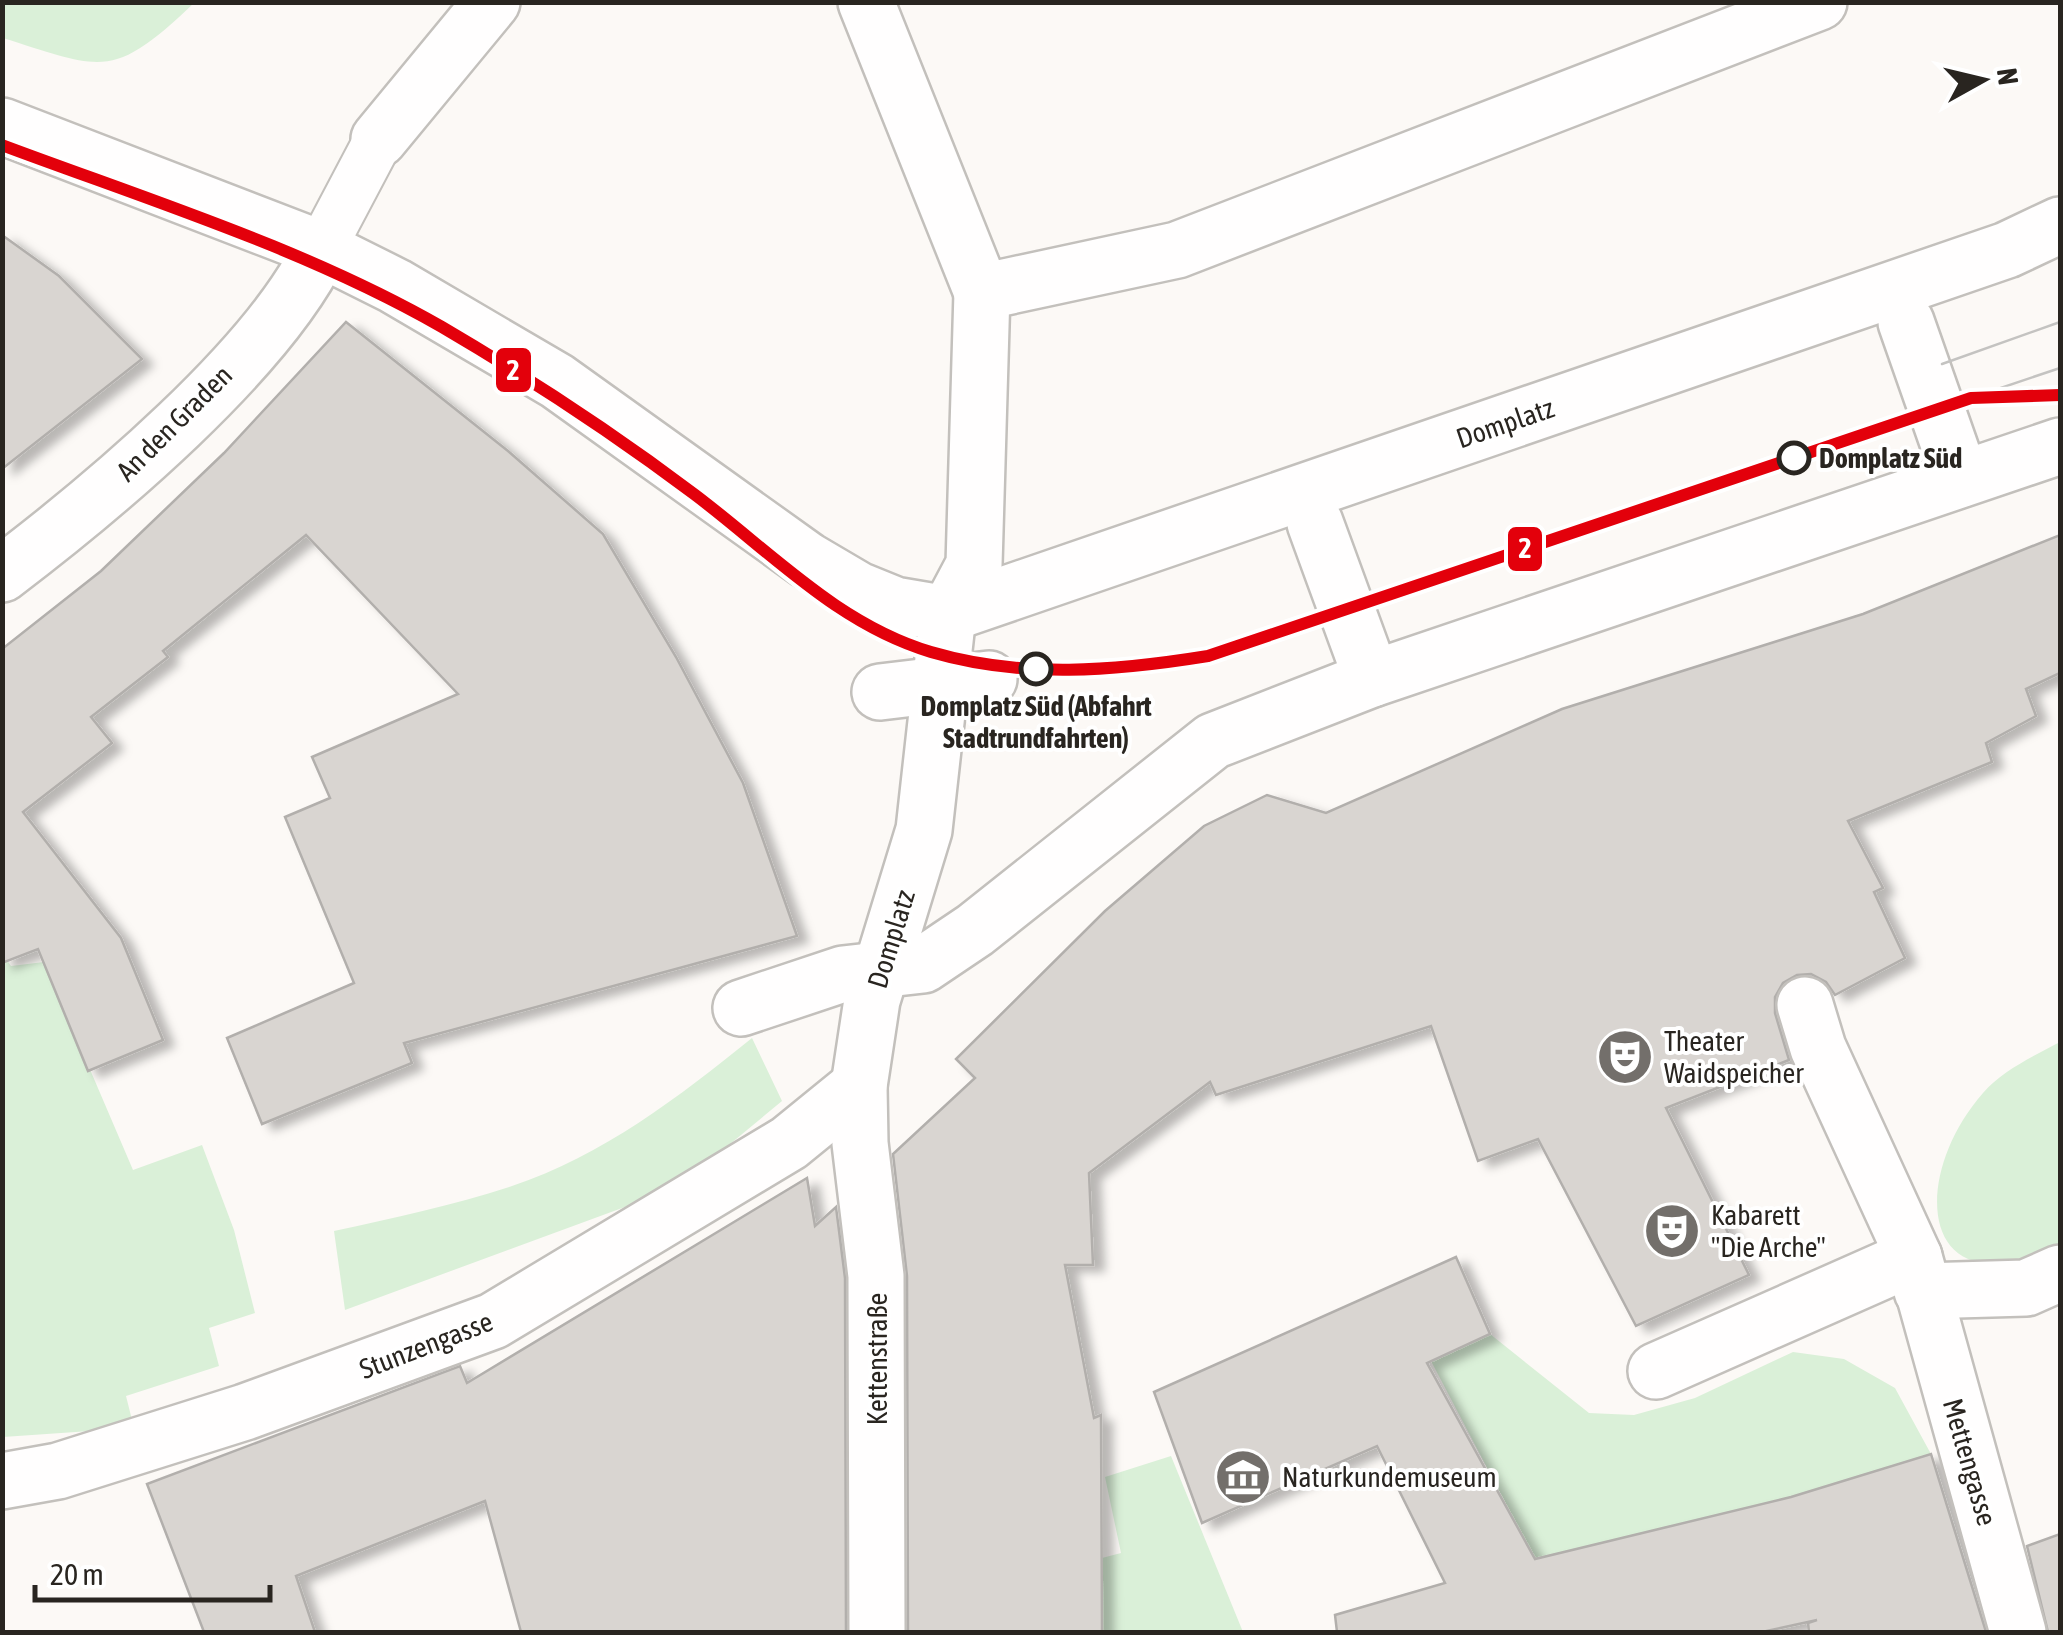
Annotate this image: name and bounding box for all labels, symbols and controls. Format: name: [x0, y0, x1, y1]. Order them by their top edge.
north arrow: [1933, 30, 2033, 130]
text: N: [1991, 66, 2025, 87]
line badge: 2: [494, 346, 533, 394]
text: 2: [506, 354, 520, 386]
street label: An den Graden: [110, 359, 238, 487]
street label: Domplatz: [1452, 391, 1558, 455]
marker: Domplatz Süd: [1778, 442, 1810, 474]
place label: Domplatz Süd: [1819, 442, 1962, 474]
line badge: 2: [1506, 525, 1544, 573]
text: 2: [1518, 532, 1532, 564]
marker: Domplatz Süd (Abfahrt Stadtrundfahrten): [1020, 653, 1052, 685]
place label: Domplatz Süd (Abfahrt Stadtrundfahrten): [920, 690, 1152, 754]
street label: Domplatz: [861, 886, 921, 992]
place label: Theater Waidspeicher: [1664, 1025, 1804, 1089]
theatre icon: Theater Waidspeicher: [1595, 1027, 1655, 1087]
place label: Kabarett "Die Arche": [1711, 1199, 1826, 1263]
theatre icon: Kabarett "Die Arche": [1642, 1201, 1702, 1261]
street label: Kettenstraße: [861, 1293, 893, 1425]
street label: Stunzengasse: [355, 1305, 497, 1385]
street label: Mettengasse: [1937, 1395, 2003, 1529]
museum icon: Naturkundemuseum: [1213, 1447, 1273, 1507]
place label: Naturkundemuseum: [1282, 1461, 1497, 1493]
scale bar: [35, 1540, 270, 1602]
text: 20 m: [50, 1557, 104, 1591]

